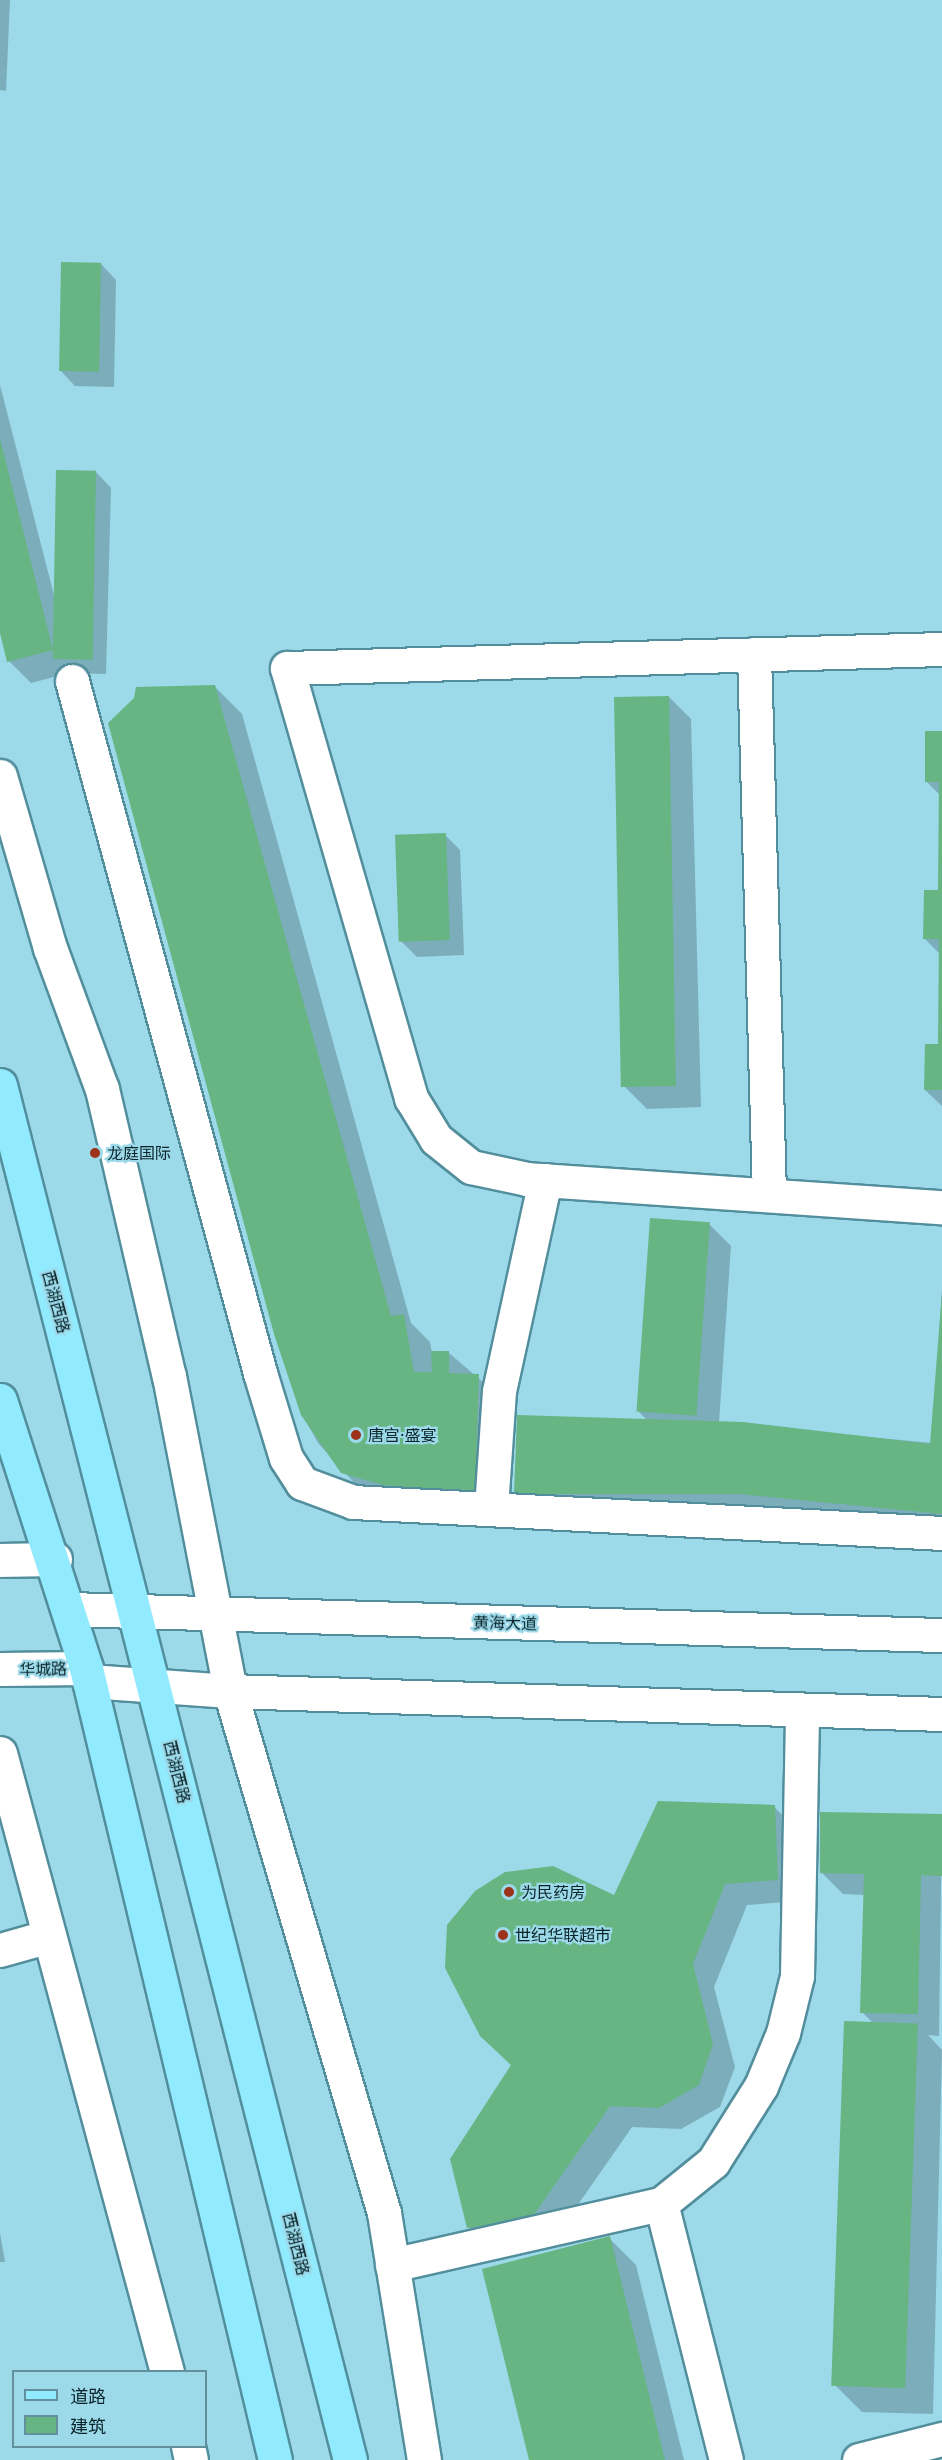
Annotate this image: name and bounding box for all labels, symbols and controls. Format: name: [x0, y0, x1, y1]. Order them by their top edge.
place label: 龙庭国际: [107, 1143, 171, 1163]
marker: 龙庭国际: [88, 1146, 102, 1160]
street label: 西湖西路: [38, 1269, 74, 1335]
place label: 唐宫·盛宴: [368, 1425, 437, 1445]
marker: 唐宫·盛宴: [349, 1428, 363, 1442]
street label: 黄海大道: [473, 1613, 537, 1633]
street label: 华城路: [19, 1659, 67, 1679]
street label: 西湖西路: [160, 1739, 194, 1805]
place label: 为民药房: [521, 1882, 585, 1902]
marker: 为民药房: [502, 1885, 516, 1899]
place label: 世纪华联超市: [515, 1925, 611, 1945]
marker: 世纪华联超市: [496, 1928, 510, 1942]
street label: 西湖西路: [279, 2211, 313, 2277]
legend: [12, 2370, 207, 2448]
text: 道路: [70, 2386, 106, 2407]
text: 建筑: [70, 2416, 106, 2437]

